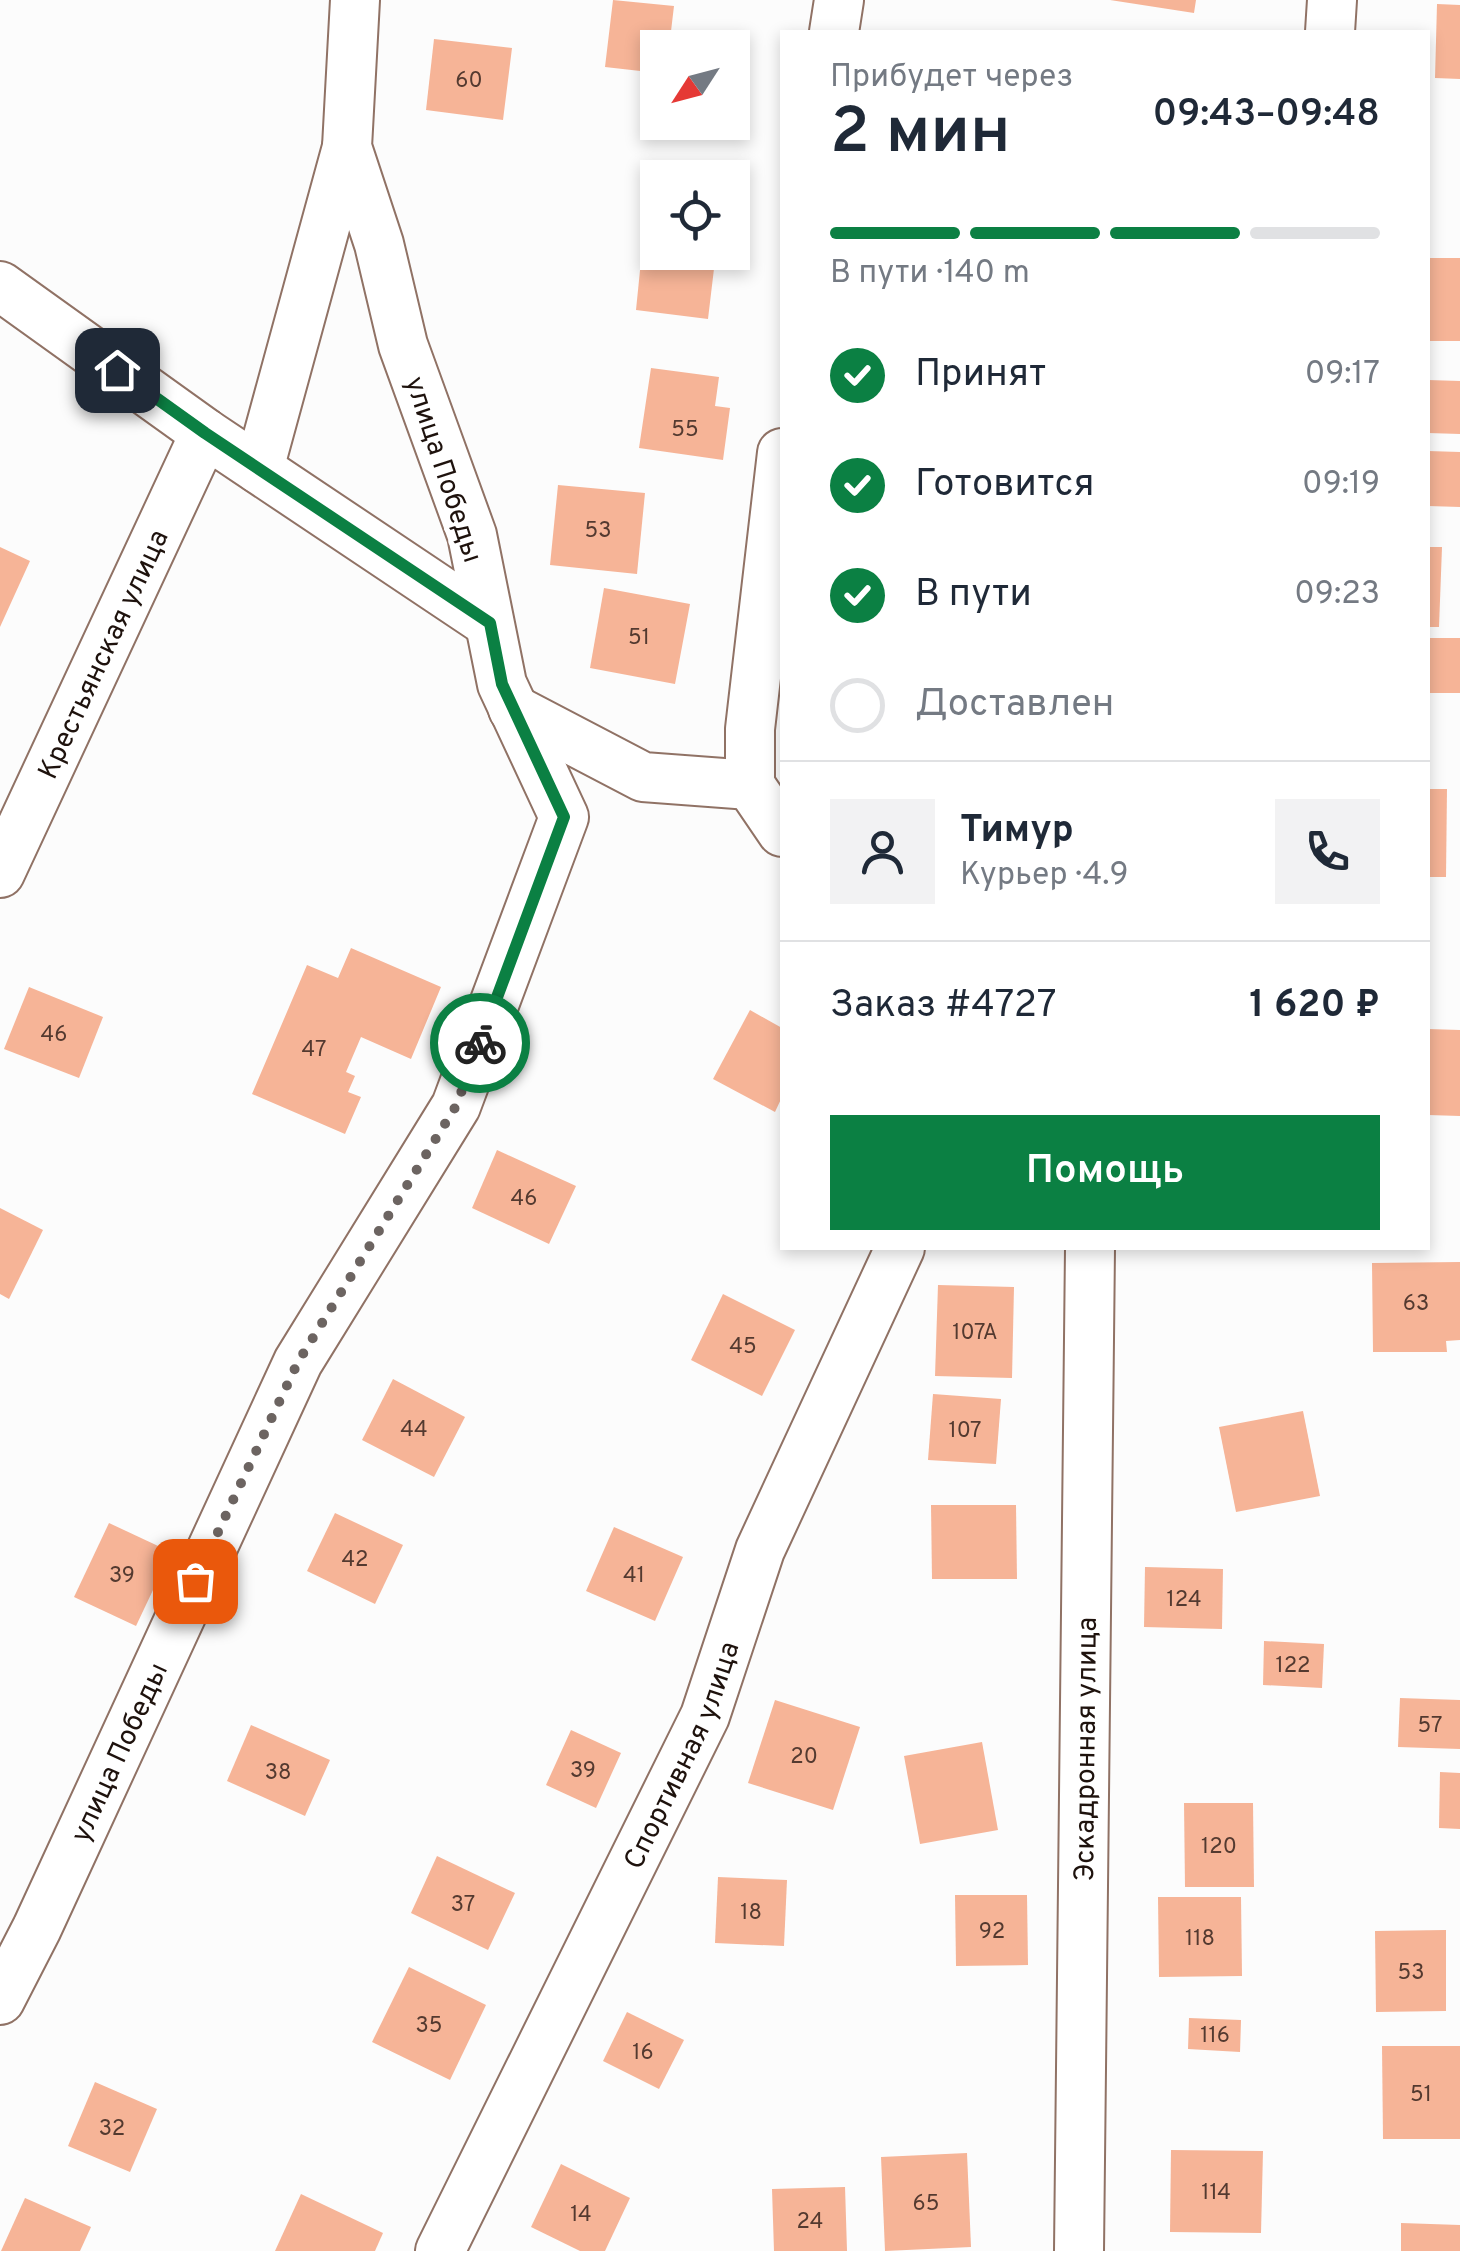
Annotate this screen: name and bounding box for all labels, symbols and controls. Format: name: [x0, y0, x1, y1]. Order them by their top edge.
north arrow: [640, 30, 750, 140]
map controls: [640, 30, 750, 270]
text: Прибудет через: [830, 58, 1073, 98]
house number: 60: [455, 68, 483, 95]
text: 09:43–09:48: [1152, 91, 1380, 140]
text: 2 мин: [830, 94, 1011, 176]
button: locate: [640, 160, 750, 270]
text: В пути · 140 m: [830, 254, 1030, 294]
pin: [75, 328, 160, 413]
icon: home: [90, 343, 145, 398]
icon: check: [830, 348, 885, 403]
text: Принят: [915, 351, 1046, 400]
text: 09:17: [1305, 355, 1380, 395]
street label: улица Победы: [395, 372, 489, 568]
house number: 55: [671, 417, 699, 444]
icon: check: [830, 458, 885, 513]
text: Готовится: [915, 461, 1094, 510]
text: 09:19: [1302, 465, 1380, 505]
house number: 53: [585, 518, 611, 545]
street label: Крестьянская улица: [31, 524, 179, 786]
icon: check: [830, 568, 885, 623]
text: В пути: [915, 571, 1032, 620]
text: 09:23: [1294, 575, 1380, 615]
house number: 51: [628, 625, 650, 652]
text: Доставлен: [915, 681, 1114, 730]
button: person: [830, 799, 935, 904]
button: phone: [1275, 799, 1380, 904]
text: Тимур: [960, 807, 1074, 856]
text: Курьер · 4.9: [960, 856, 1129, 896]
text: Заказ #4727: [830, 982, 1056, 1031]
text: 1 620 ₽: [1249, 982, 1380, 1031]
courier: [430, 993, 530, 1093]
icon: bike: [453, 1016, 508, 1071]
house number: 46: [41, 1022, 67, 1049]
house number: 47: [302, 1037, 326, 1064]
button: Помощь: [830, 1115, 1380, 1230]
house number: 46: [511, 1186, 537, 1213]
house number: 63: [1403, 1291, 1429, 1318]
house number: 107А: [952, 1320, 998, 1347]
house number: 45: [729, 1334, 757, 1361]
house number: 44: [400, 1417, 428, 1444]
house number: 107: [948, 1418, 982, 1445]
pin: [153, 1539, 238, 1624]
house number: 42: [341, 1547, 369, 1574]
icon: bag: [168, 1554, 223, 1609]
house number: 39: [109, 1563, 135, 1590]
house number: 41: [623, 1563, 645, 1590]
house number: 124: [1166, 1587, 1202, 1614]
street label: Эскадронная улица: [1068, 1617, 1107, 1881]
street label: Спортивная улица: [617, 1637, 749, 1876]
house number: 122: [1275, 1653, 1311, 1680]
street label: улица Победы: [64, 1657, 178, 1849]
house number: 57: [1418, 1713, 1442, 1740]
house number: 20: [790, 1744, 818, 1771]
house number: 39: [570, 1758, 596, 1785]
house number: 38: [265, 1760, 291, 1787]
house number: 120: [1201, 1834, 1237, 1861]
house number: 37: [451, 1892, 475, 1919]
house number: 18: [740, 1900, 762, 1927]
house number: 92: [979, 1919, 1005, 1946]
house number: 118: [1185, 1926, 1215, 1953]
house number: 53: [1398, 1960, 1424, 1987]
house number: 35: [416, 2013, 442, 2040]
house number: 116: [1200, 2023, 1230, 2050]
house number: 16: [632, 2040, 654, 2067]
house number: 51: [1410, 2082, 1432, 2109]
house number: 32: [99, 2116, 125, 2143]
house number: 114: [1201, 2180, 1231, 2207]
house number: 65: [913, 2191, 939, 2218]
house number: 14: [570, 2202, 592, 2229]
house number: 24: [797, 2209, 823, 2236]

